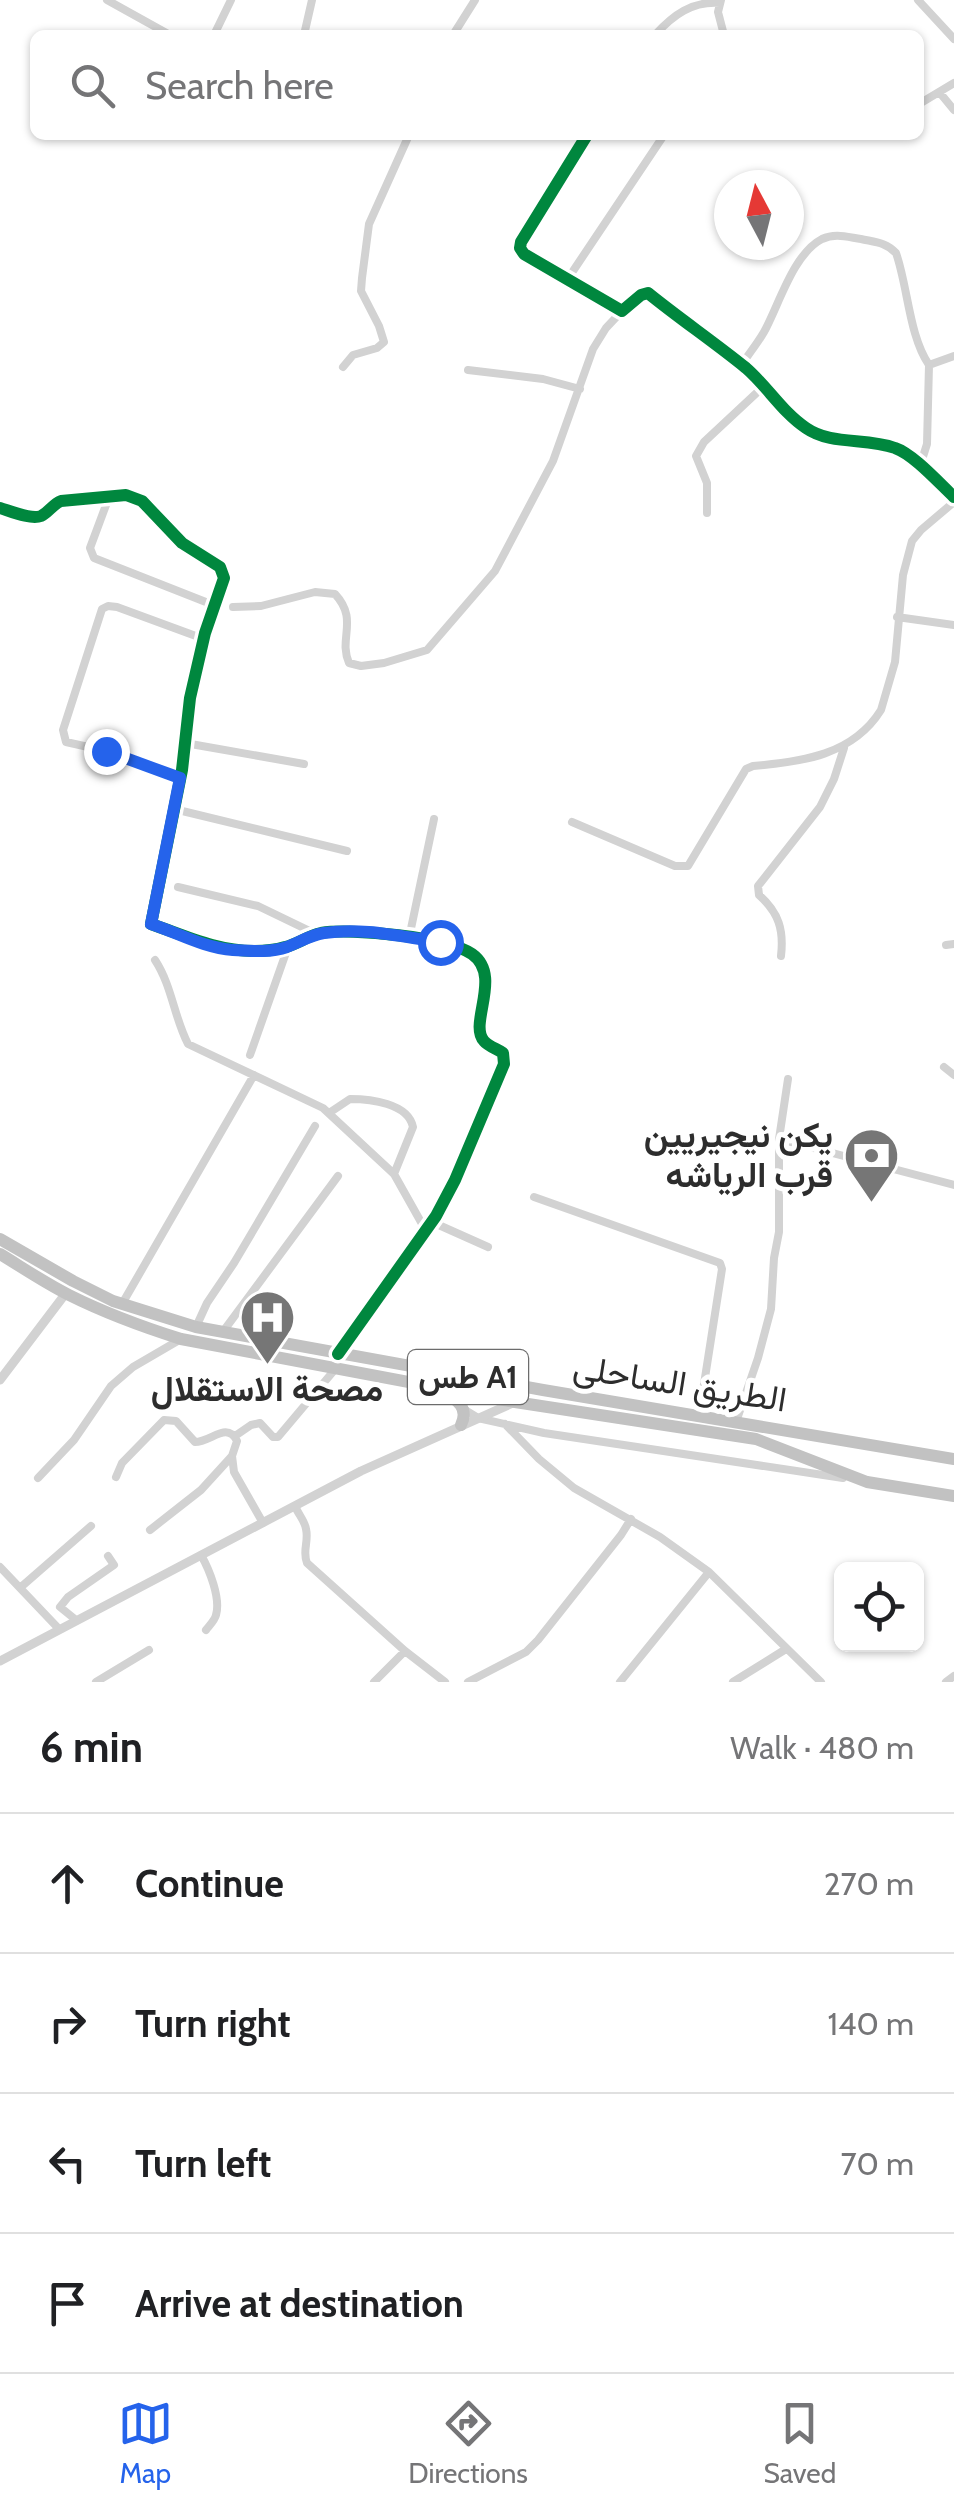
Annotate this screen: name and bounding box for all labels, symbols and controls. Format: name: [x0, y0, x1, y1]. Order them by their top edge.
search box: [30, 30, 924, 140]
icon: search: [65, 58, 120, 113]
text: Search here: [145, 62, 334, 109]
north arrow: [714, 170, 804, 260]
route end: [84, 729, 130, 775]
route start: [418, 920, 464, 966]
place label: يكن نيجيريين قرب الرياشه: [644, 1113, 833, 1197]
bank icon: يكن نيجيريين قرب الرياشه: [842, 1125, 902, 1204]
hospital icon: مصحة الاستقلال: [237, 1288, 297, 1367]
street label: الطريق الساحلى: [570, 1344, 790, 1422]
road number: طس A1: [408, 1350, 528, 1404]
place label: مصحة الاستقلال: [151, 1367, 383, 1410]
map controls: [834, 1562, 924, 1652]
button: locate: [834, 1562, 924, 1652]
text: 6 min: [40, 1721, 143, 1773]
text: Walk · 480 m: [730, 1728, 914, 1767]
icon: ahead: [40, 1856, 95, 1911]
text: Continue: [135, 1860, 284, 1907]
text: 270 m: [824, 1864, 914, 1903]
icon: right: [40, 1996, 95, 2051]
text: Turn right: [135, 2000, 291, 2047]
text: 140 m: [827, 2004, 914, 2043]
icon: left: [40, 2136, 95, 2191]
text: Turn left: [135, 2140, 271, 2187]
text: 70 m: [841, 2144, 914, 2183]
icon: arrive: [40, 2276, 95, 2331]
text: Arrive at destination: [135, 2280, 464, 2327]
tab: Map: [118, 2396, 173, 2490]
tab: Directions: [408, 2396, 528, 2490]
tab: Saved: [764, 2396, 836, 2490]

